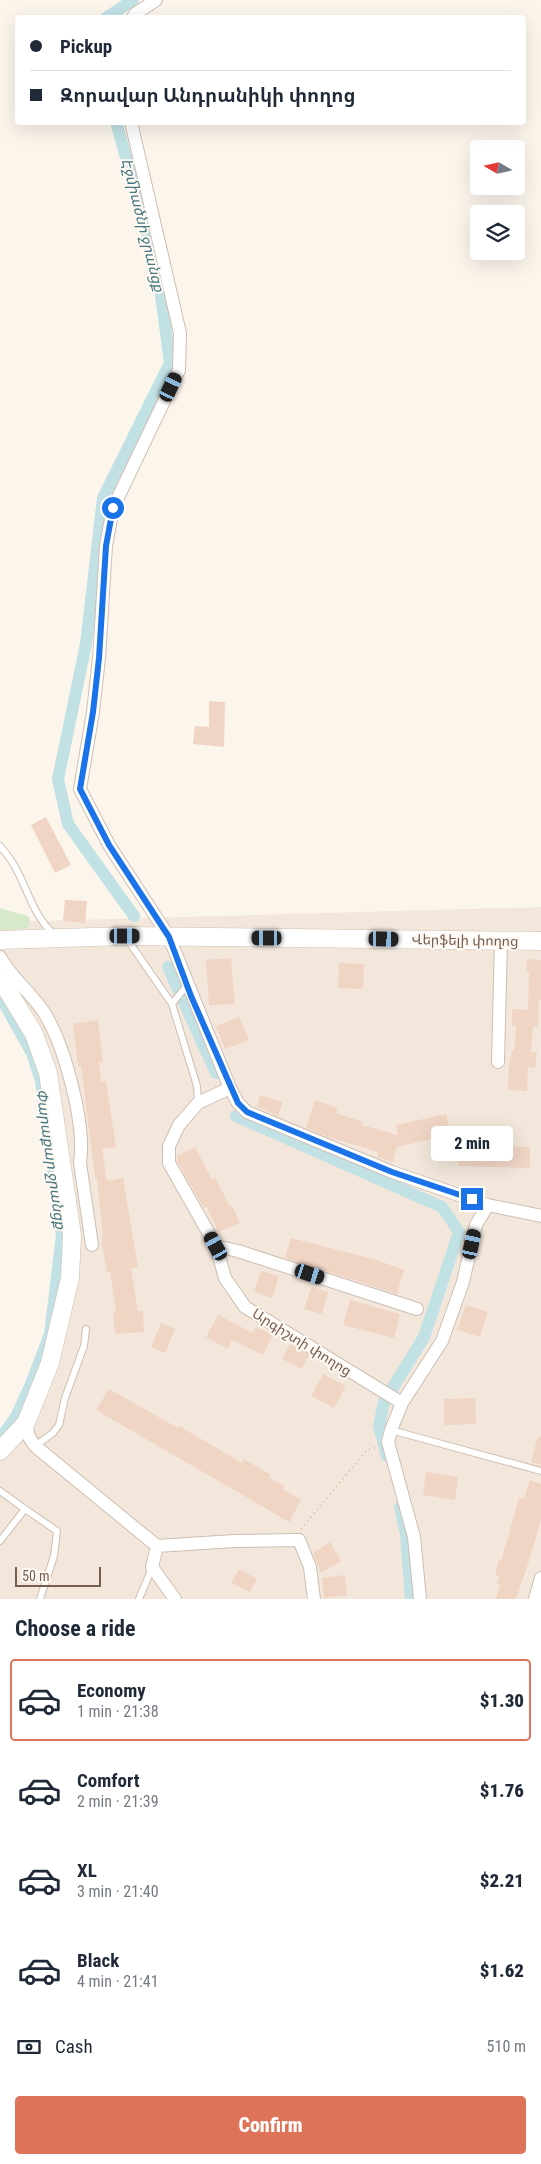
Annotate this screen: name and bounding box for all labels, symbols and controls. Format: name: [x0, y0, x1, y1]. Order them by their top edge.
text: Pickup: [60, 35, 112, 58]
text: Զորավար Անդրանիկի փողոց: [60, 84, 356, 107]
north arrow: [470, 140, 525, 195]
map controls: [470, 140, 525, 260]
water label: Էջմիածնի ջրանցք: [118, 156, 169, 295]
button: layers: [470, 205, 525, 260]
car: [157, 370, 184, 404]
route start: [102, 497, 124, 519]
car: [110, 929, 140, 944]
car: [252, 931, 282, 946]
car: [368, 931, 399, 947]
street label: Վերֆելի փողոց: [411, 931, 519, 949]
water label: Փարաքար ջրանցք: [32, 1088, 70, 1231]
callout: 2 min: [431, 1126, 513, 1162]
text: 2 min: [454, 1134, 490, 1153]
route end: [461, 1188, 483, 1210]
car: [461, 1228, 482, 1260]
car: [202, 1229, 229, 1263]
car: [293, 1262, 326, 1286]
street label: Արգիշտի փողոց: [249, 1305, 355, 1379]
scale bar: [15, 1564, 101, 1587]
text: 50 m: [22, 1568, 50, 1584]
text: Choose a ride: [15, 1616, 136, 1641]
icon: car: [17, 1678, 62, 1723]
text: Economy: [77, 1679, 146, 1702]
text: $1.30: [480, 1689, 524, 1712]
text: 1 min · 21:38: [77, 1702, 159, 1721]
icon: car: [17, 1768, 62, 1813]
text: Comfort: [77, 1769, 140, 1792]
text: $1.76: [480, 1779, 524, 1802]
text: 2 min · 21:39: [77, 1792, 159, 1811]
icon: car: [17, 1858, 62, 1903]
text: XL: [77, 1859, 97, 1882]
text: $2.21: [480, 1869, 524, 1892]
text: 3 min · 21:40: [77, 1882, 159, 1901]
icon: car: [17, 1948, 62, 1993]
text: Black: [77, 1949, 119, 1972]
text: $1.62: [480, 1959, 524, 1982]
text: 4 min · 21:41: [77, 1972, 159, 1991]
icon: cash: [15, 2033, 43, 2061]
text: Cash: [55, 2035, 93, 2058]
text: 510 m: [487, 2037, 526, 2056]
button: Confirm: [15, 2096, 526, 2154]

